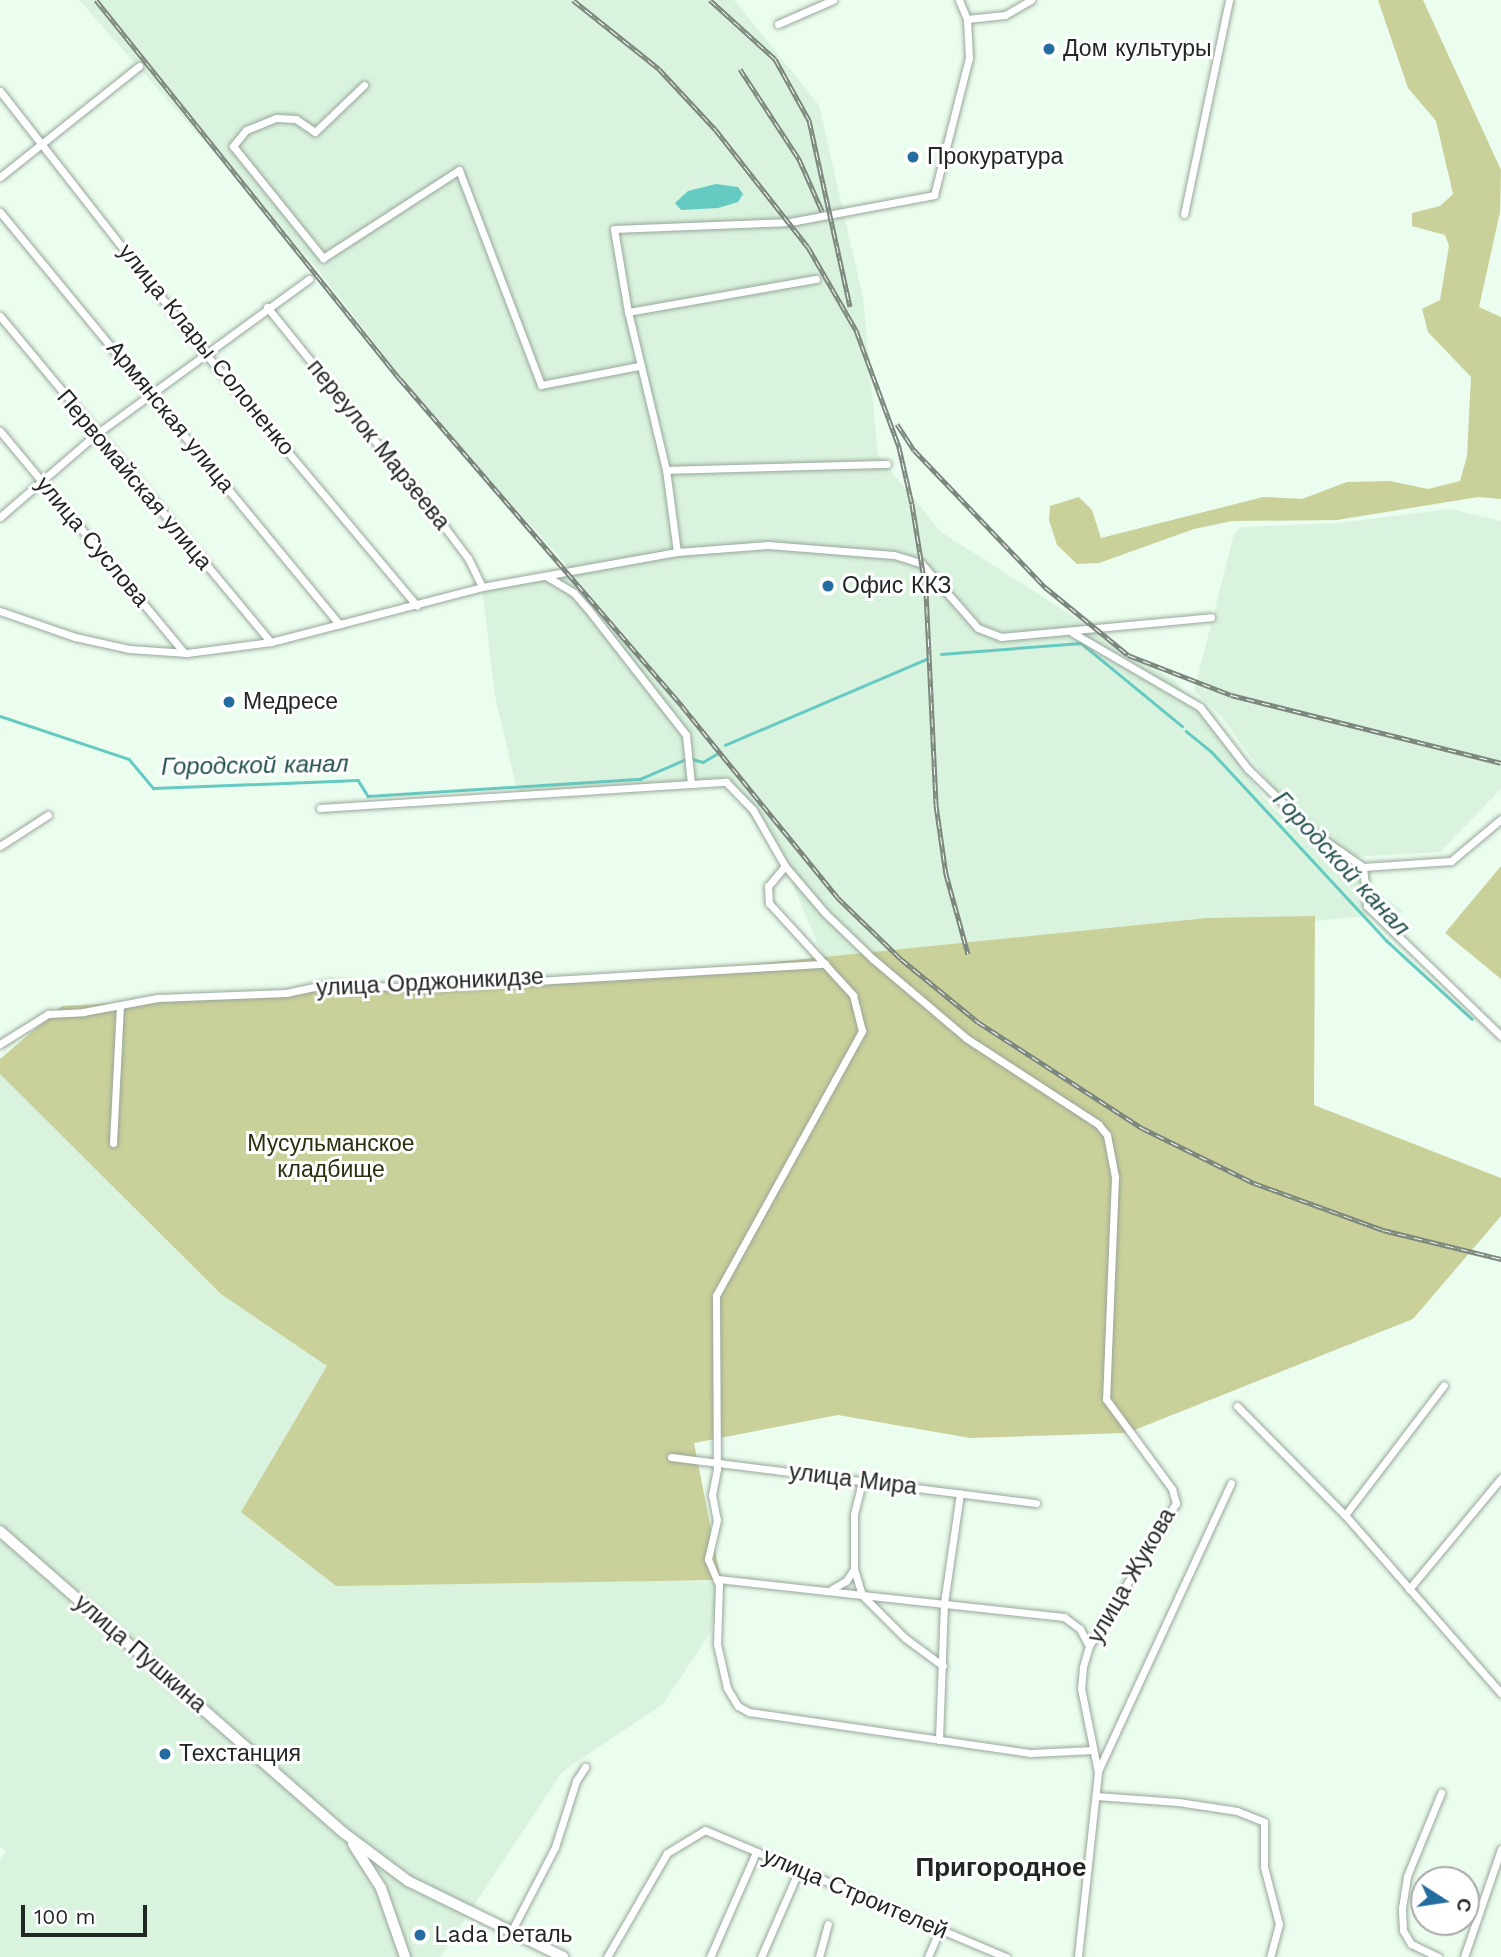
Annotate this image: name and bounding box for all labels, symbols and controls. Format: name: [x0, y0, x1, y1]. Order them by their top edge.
place label: Дом культуры: [1063, 35, 1212, 63]
marker: Дом культуры: [1041, 41, 1057, 57]
place label: Прокуратура: [927, 143, 1063, 171]
marker: Прокуратура: [905, 149, 921, 165]
street label: улица Клары Солоненко: [112, 239, 300, 461]
street label: Армянская улица: [100, 335, 240, 499]
street label: переулок Марзеева: [301, 354, 455, 536]
street label: Первомайская улица: [51, 384, 217, 576]
street label: улица Суслова: [29, 471, 155, 613]
place label: Офис ККЗ: [842, 572, 951, 600]
marker: Офис ККЗ: [820, 578, 836, 594]
place label: Медресе: [243, 688, 338, 716]
marker: Медресе: [221, 694, 237, 710]
water label: Городской канал: [161, 750, 349, 782]
water label: Городской канал: [1266, 786, 1416, 942]
street label: улица Орджоникидзе: [316, 963, 544, 1003]
park label: Мусульманское кладбище: [247, 1130, 415, 1184]
street label: улица Мира: [787, 1458, 919, 1502]
street label: улица Жукова: [1082, 1504, 1182, 1648]
street label: улица Пушкина: [68, 1589, 212, 1719]
place label: Техстанция: [179, 1740, 301, 1768]
marker: Техстанция: [157, 1746, 173, 1762]
street label: улица Строителей: [758, 1843, 952, 1945]
district label: Пригородное: [916, 1852, 1086, 1884]
north arrow: [1410, 1866, 1480, 1936]
scale bar: [24, 1890, 150, 1934]
text: С: [1451, 1896, 1477, 1914]
text: 100 m: [34, 1904, 96, 1929]
place label: Lada Dеталь: [434, 1921, 573, 1949]
marker: Lada Dеталь: [412, 1927, 428, 1943]

